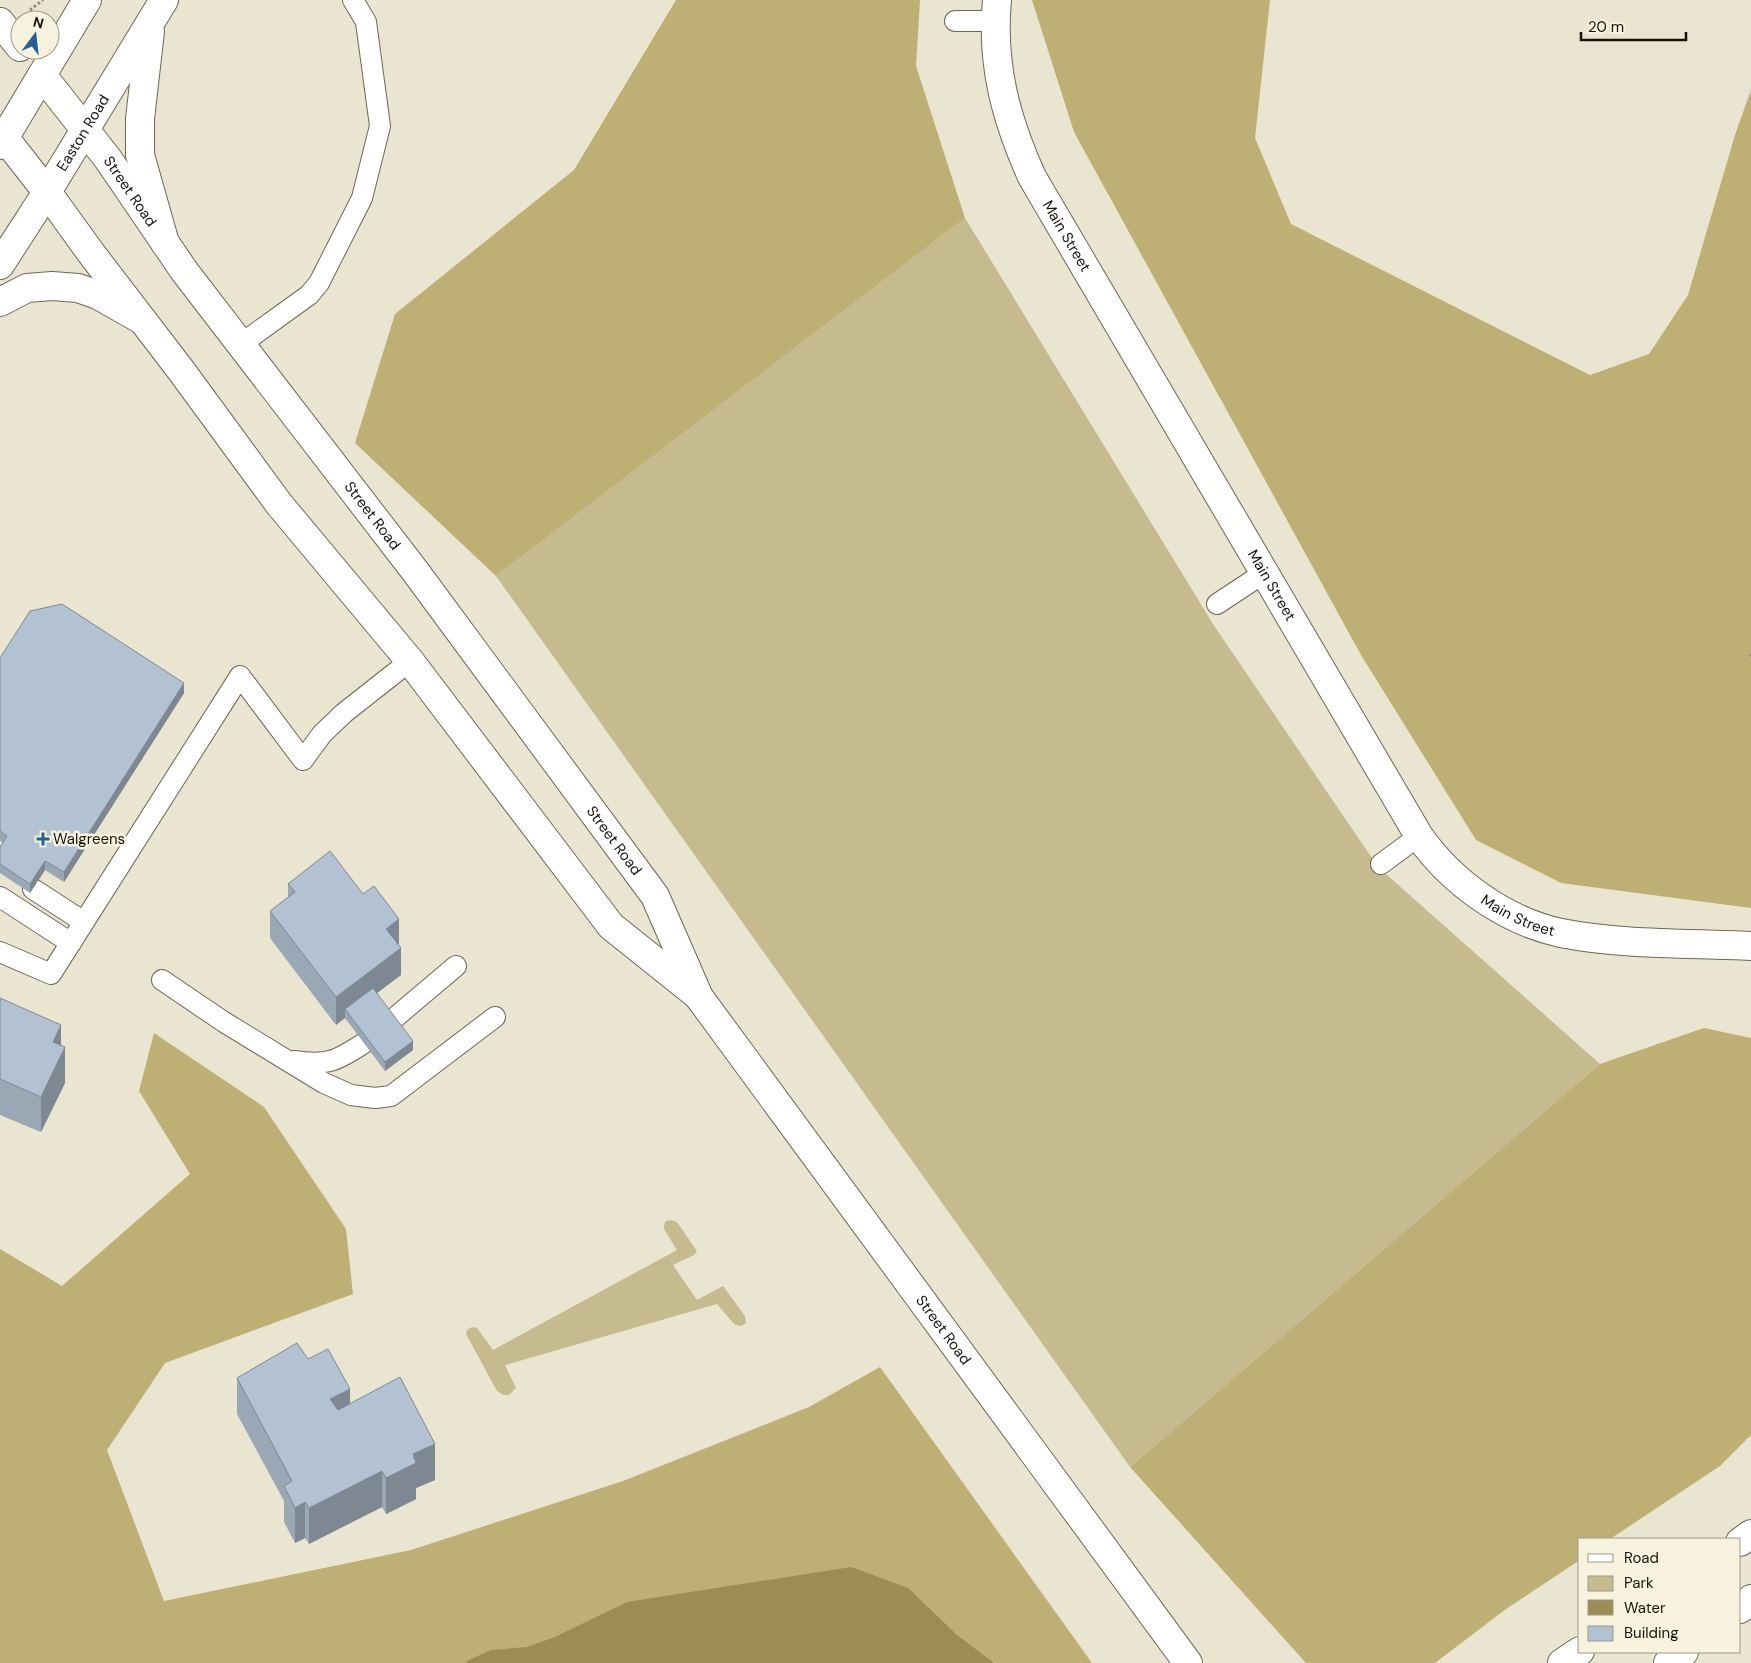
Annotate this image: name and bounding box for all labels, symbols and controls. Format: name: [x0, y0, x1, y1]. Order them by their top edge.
north arrow: [10, 10, 60, 60]
scale bar: [1581, 10, 1686, 42]
text: N: [31, 12, 46, 32]
text: 20 m: [1588, 17, 1624, 37]
street label: Easton Road: [52, 91, 114, 175]
street label: Street Road: [99, 152, 161, 231]
street label: Main Street: [1038, 197, 1095, 275]
street label: Street Road: [340, 477, 405, 554]
street label: Main Street: [1243, 546, 1301, 625]
street label: Street Road: [582, 802, 646, 879]
place label: Walgreens: [53, 829, 125, 849]
marker: Walgreens: [37, 833, 49, 845]
street label: Main Street: [1477, 890, 1557, 941]
street label: Street Road: [911, 1291, 976, 1369]
legend: [1578, 1538, 1741, 1653]
text: Road: [1624, 1548, 1659, 1568]
text: Park: [1624, 1573, 1654, 1593]
text: Water: [1624, 1598, 1666, 1618]
text: Building: [1624, 1623, 1679, 1643]

